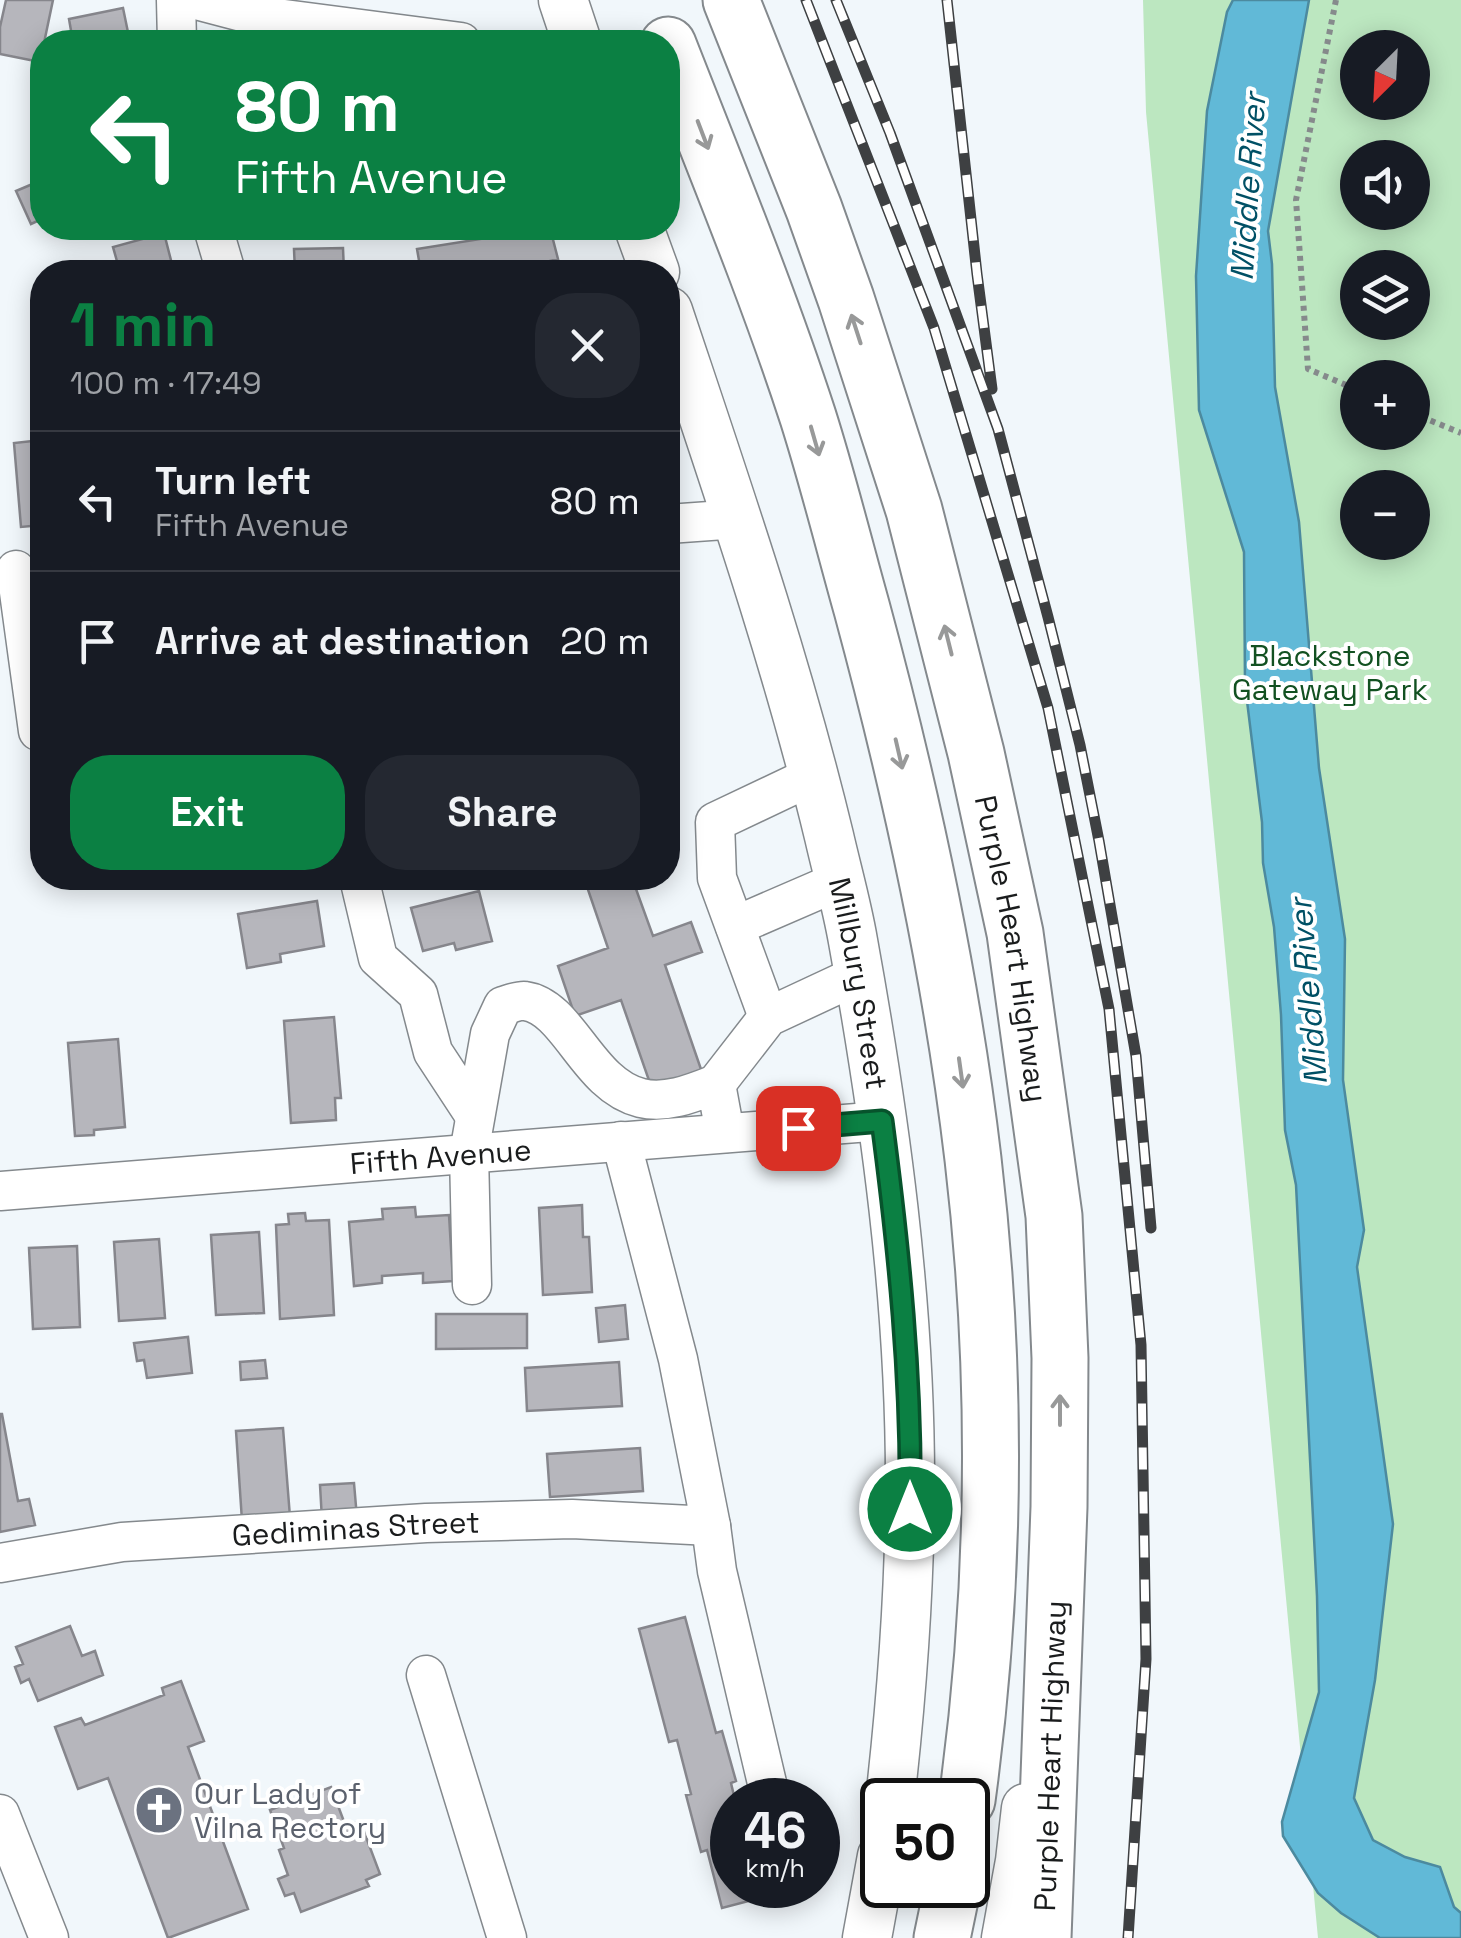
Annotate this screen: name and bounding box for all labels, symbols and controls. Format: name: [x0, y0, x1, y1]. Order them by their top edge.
north arrow: [1340, 30, 1430, 120]
map controls: [1340, 30, 1430, 560]
text: 80 m: [235, 62, 400, 151]
icon: left: [70, 70, 200, 200]
water label: Middle River: [1222, 89, 1275, 282]
one-way arrow: [696, 120, 714, 150]
button: sound: [1340, 140, 1430, 230]
text: Fifth Avenue: [235, 149, 508, 206]
button: layers: [1340, 250, 1430, 340]
text: 1 min: [70, 287, 217, 364]
button: close: [535, 293, 640, 398]
one-way arrow: [845, 313, 863, 345]
button: +: [1340, 360, 1430, 450]
text: 100 m · 17:49: [70, 363, 262, 403]
one-way arrow: [806, 424, 825, 456]
text: Turn left: [155, 457, 311, 505]
button: −: [1340, 470, 1430, 560]
icon: left: [70, 474, 125, 529]
text: 80 m: [550, 477, 640, 525]
text: Fifth Avenue: [155, 505, 349, 545]
icon: arrive: [70, 614, 125, 669]
text: Arrive at destination: [155, 617, 530, 665]
text: 20 m: [560, 617, 650, 665]
one-way arrow: [938, 625, 956, 657]
park label: Blackstone Gateway Park: [1232, 636, 1428, 709]
one-way arrow: [891, 737, 910, 769]
button: Exit: [70, 755, 345, 870]
button: Share: [365, 755, 640, 870]
street label: Purple Heart Highway: [966, 791, 1058, 1105]
street label: Millbury Street: [820, 873, 897, 1092]
water label: Middle River: [1280, 894, 1336, 1087]
one-way arrow: [952, 1057, 970, 1089]
pin: [756, 1086, 841, 1171]
icon: arrive: [771, 1101, 826, 1156]
street label: Fifth Avenue: [348, 1129, 533, 1183]
one-way arrow: [1050, 1394, 1070, 1426]
position arrow: [858, 1457, 962, 1561]
street label: Gediminas Street: [231, 1502, 480, 1555]
street label: Purple Heart Highway: [1025, 1600, 1075, 1912]
place label: Our Lady of Vilna Rectory: [194, 1774, 386, 1847]
speed limit sign: 50: [860, 1778, 990, 1908]
church icon: Our Lady of Vilna Rectory: [133, 1784, 185, 1836]
text: 46: [744, 1799, 806, 1863]
text: km/h: [745, 1852, 805, 1884]

